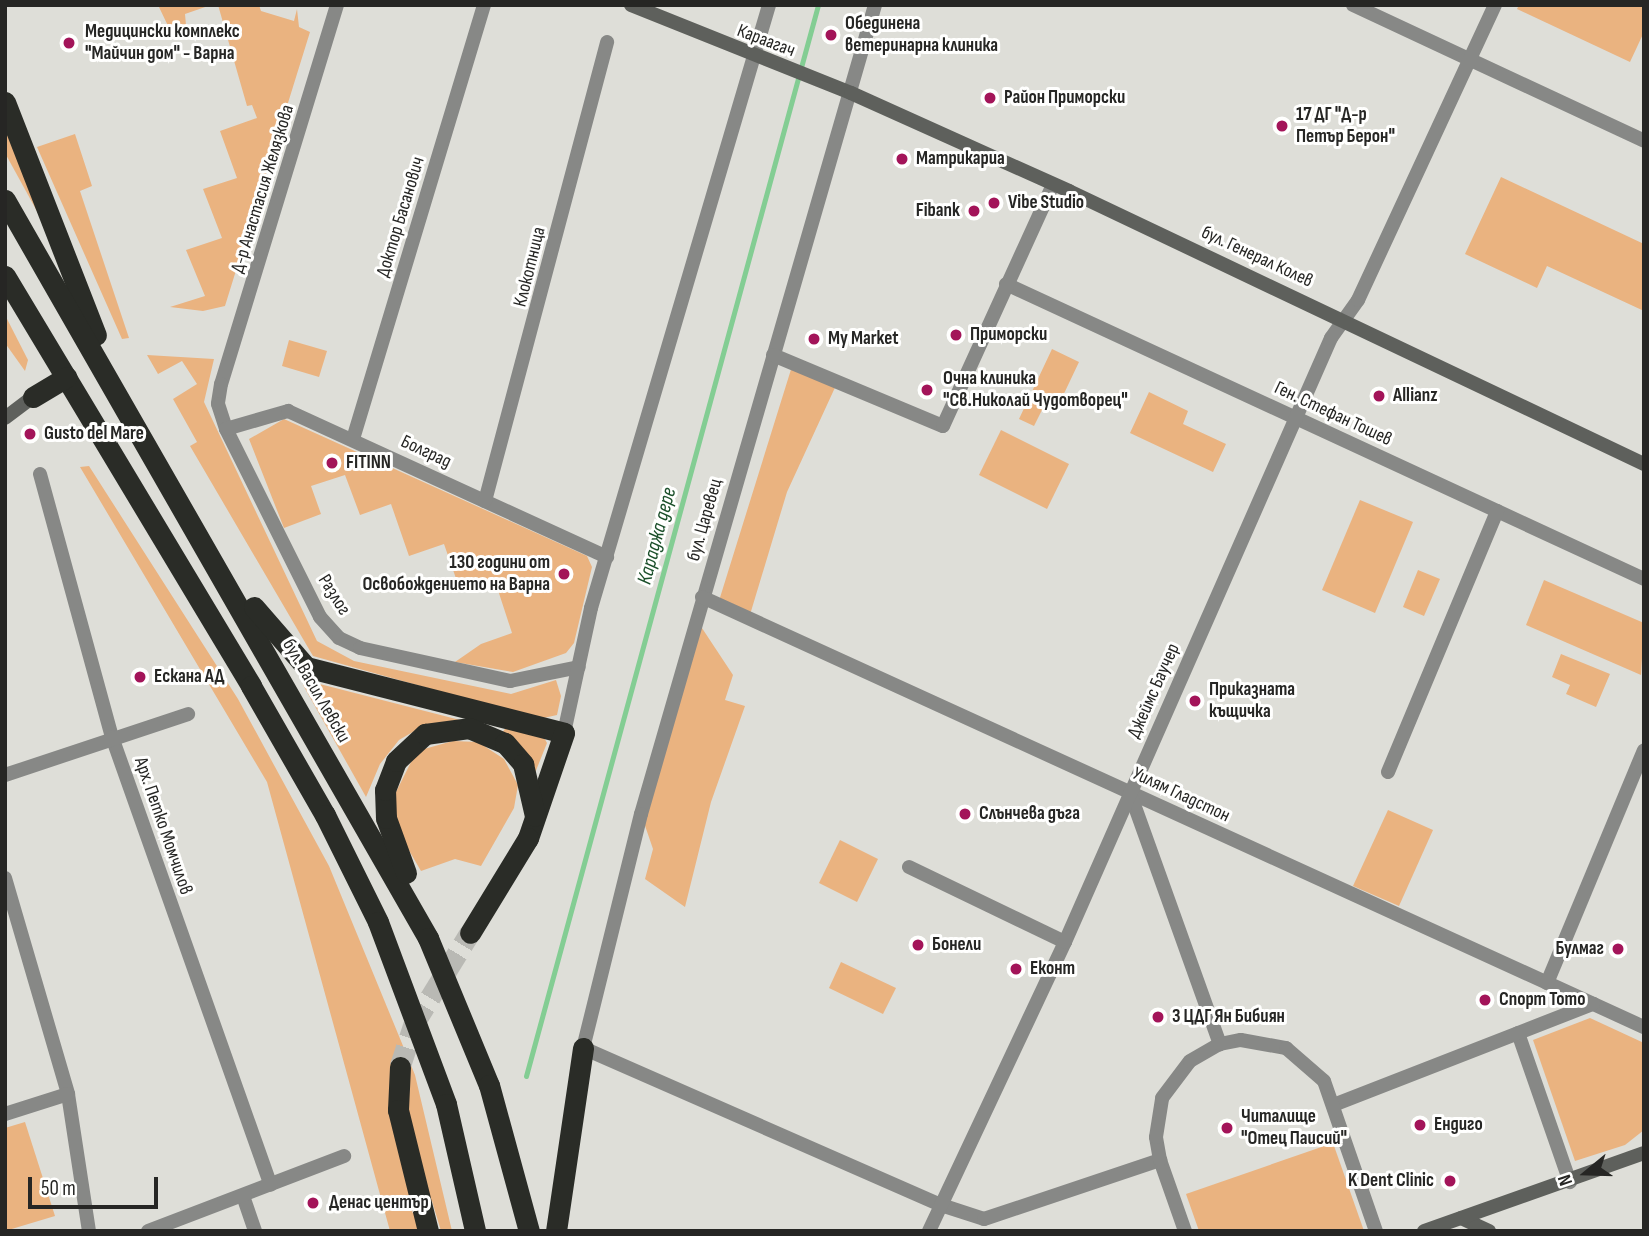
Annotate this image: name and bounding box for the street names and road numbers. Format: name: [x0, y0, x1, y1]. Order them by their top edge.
street label: Караагач: [734, 20, 798, 62]
street label: Д-р Анастасия Желязкова: [227, 102, 299, 276]
street label: Доктор Басанович: [372, 154, 430, 280]
street label: бул. Генерал Колев: [1198, 221, 1316, 293]
street label: Клокотница: [509, 225, 551, 309]
street label: Ген. Стефан Тошев: [1271, 377, 1395, 451]
street label: Болград: [397, 430, 455, 474]
street label: бул. Царевец: [682, 476, 728, 564]
street label: Разлог: [313, 570, 355, 620]
street label: бул. Васил Левски: [277, 635, 355, 747]
street label: Джеймс Баучер: [1123, 640, 1185, 742]
street label: Арх. Петко Момчилов: [129, 754, 197, 898]
street label: Уилям Гладстон: [1129, 762, 1233, 828]

